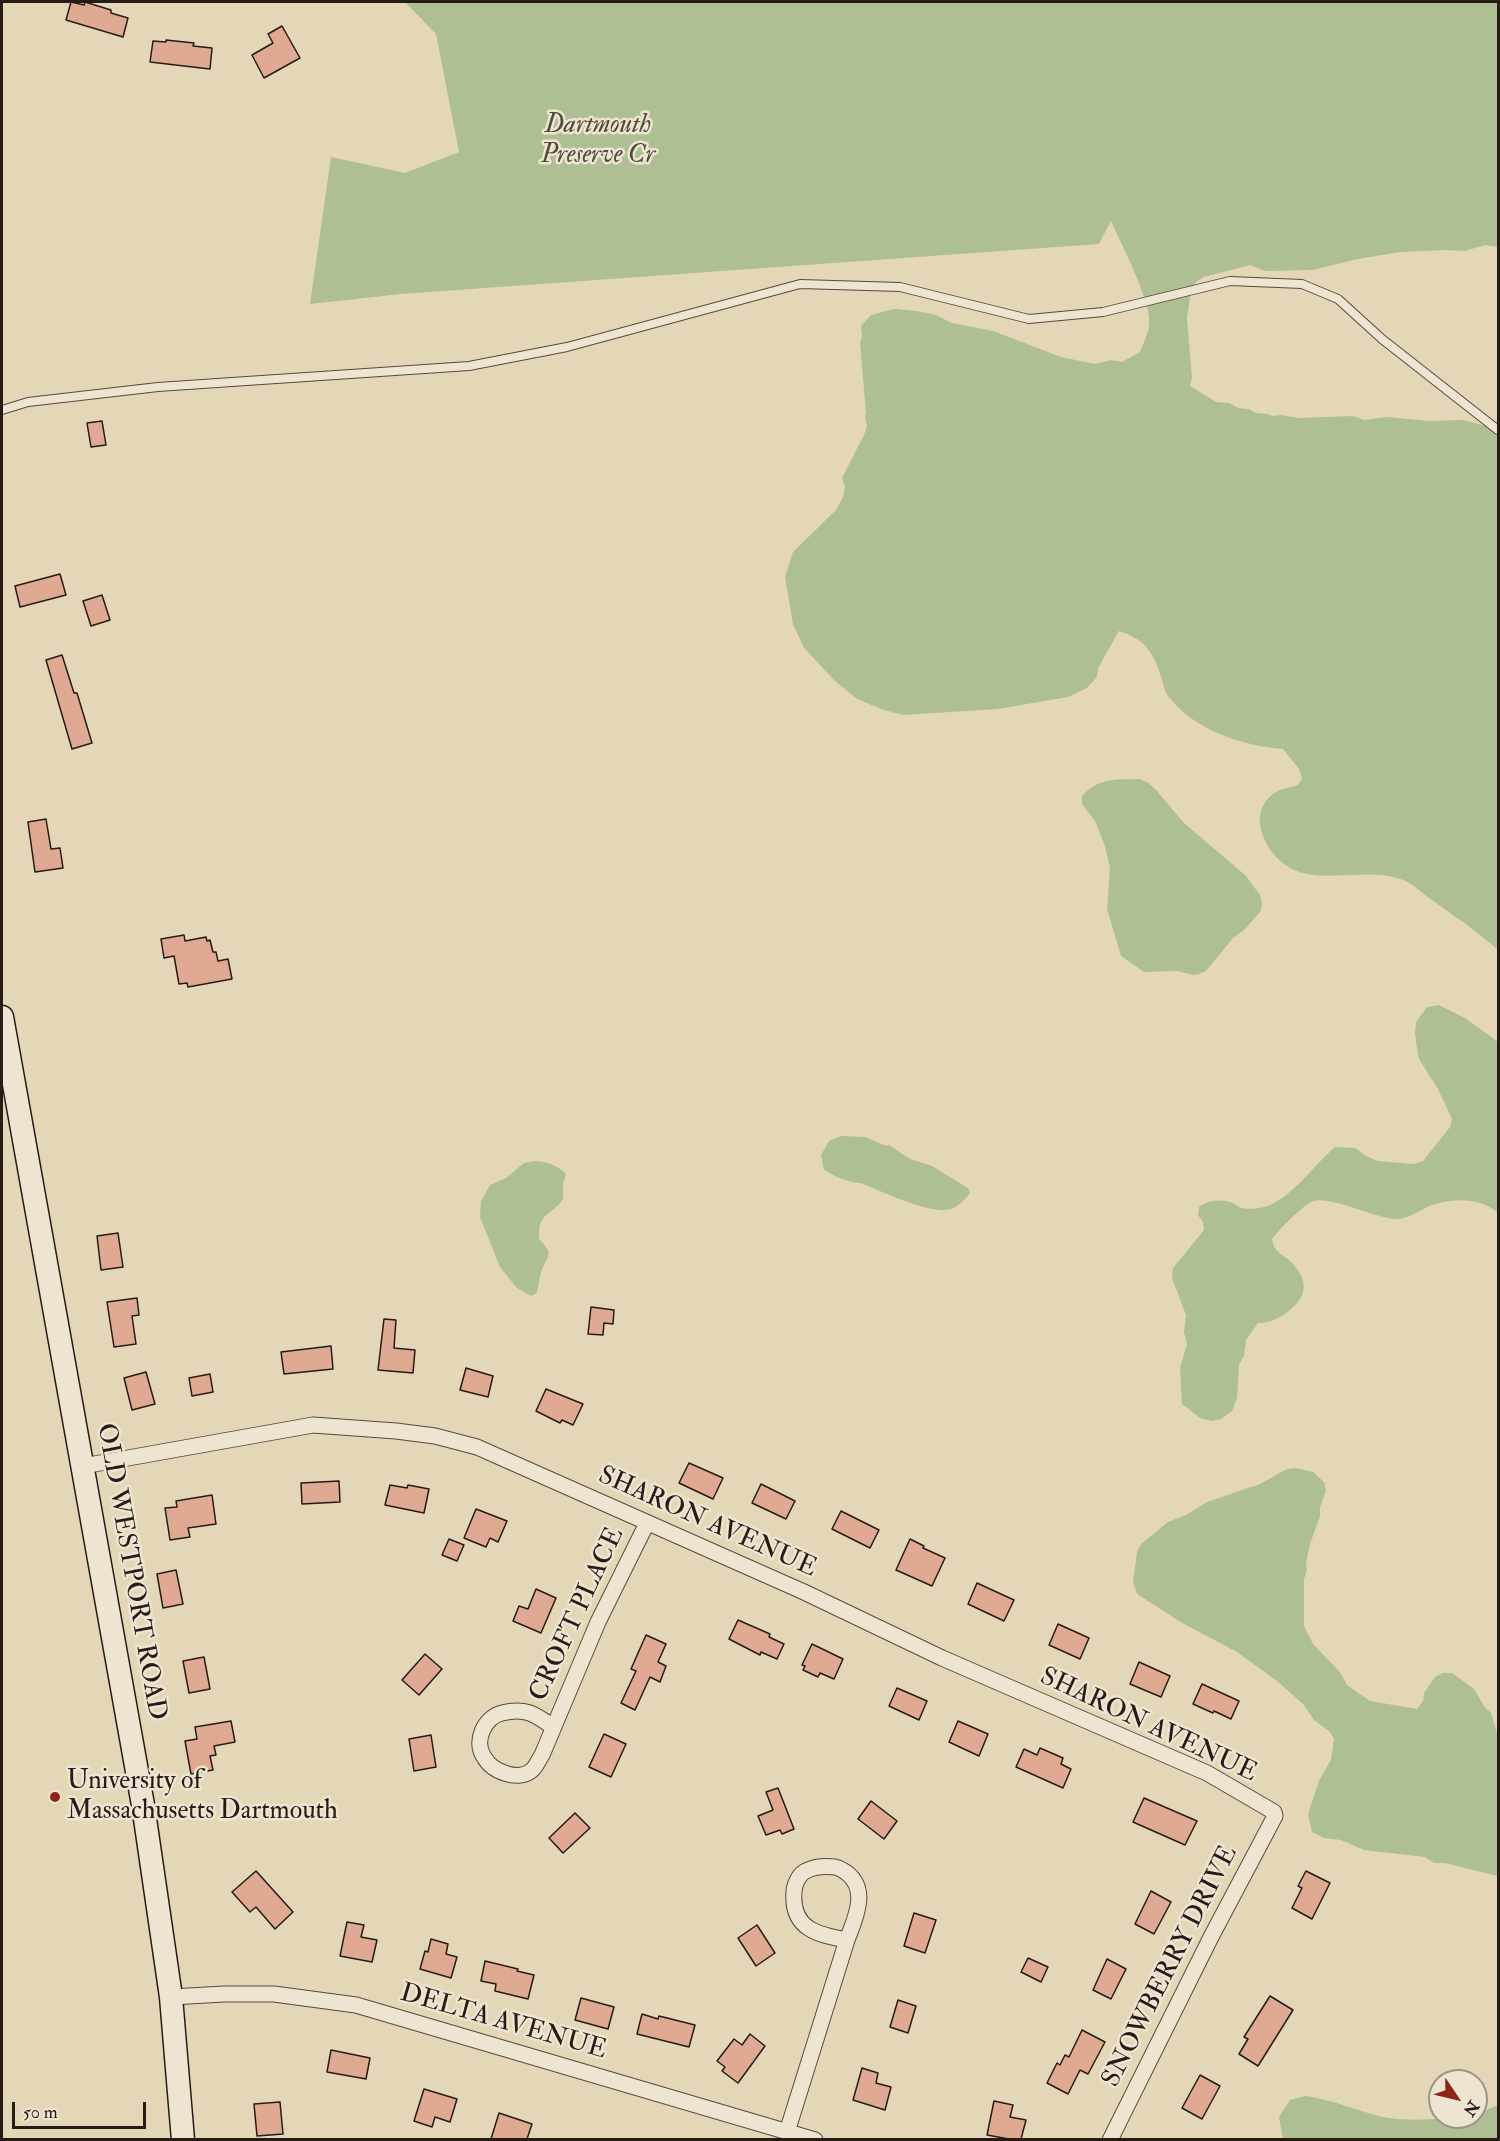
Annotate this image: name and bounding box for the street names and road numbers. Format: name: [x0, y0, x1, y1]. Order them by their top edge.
street label: OLD WESTPORT ROAD: [89, 1421, 171, 1723]
street label: SHARON AVENUE: [593, 1461, 821, 1585]
street label: CROFT PLACE: [524, 1523, 632, 1707]
street label: SHARON AVENUE: [1035, 1662, 1261, 1790]
street label: SNOWBERRY DRIVE: [1097, 1841, 1245, 2093]
street label: DELTA AVENUE: [396, 1979, 610, 2067]

